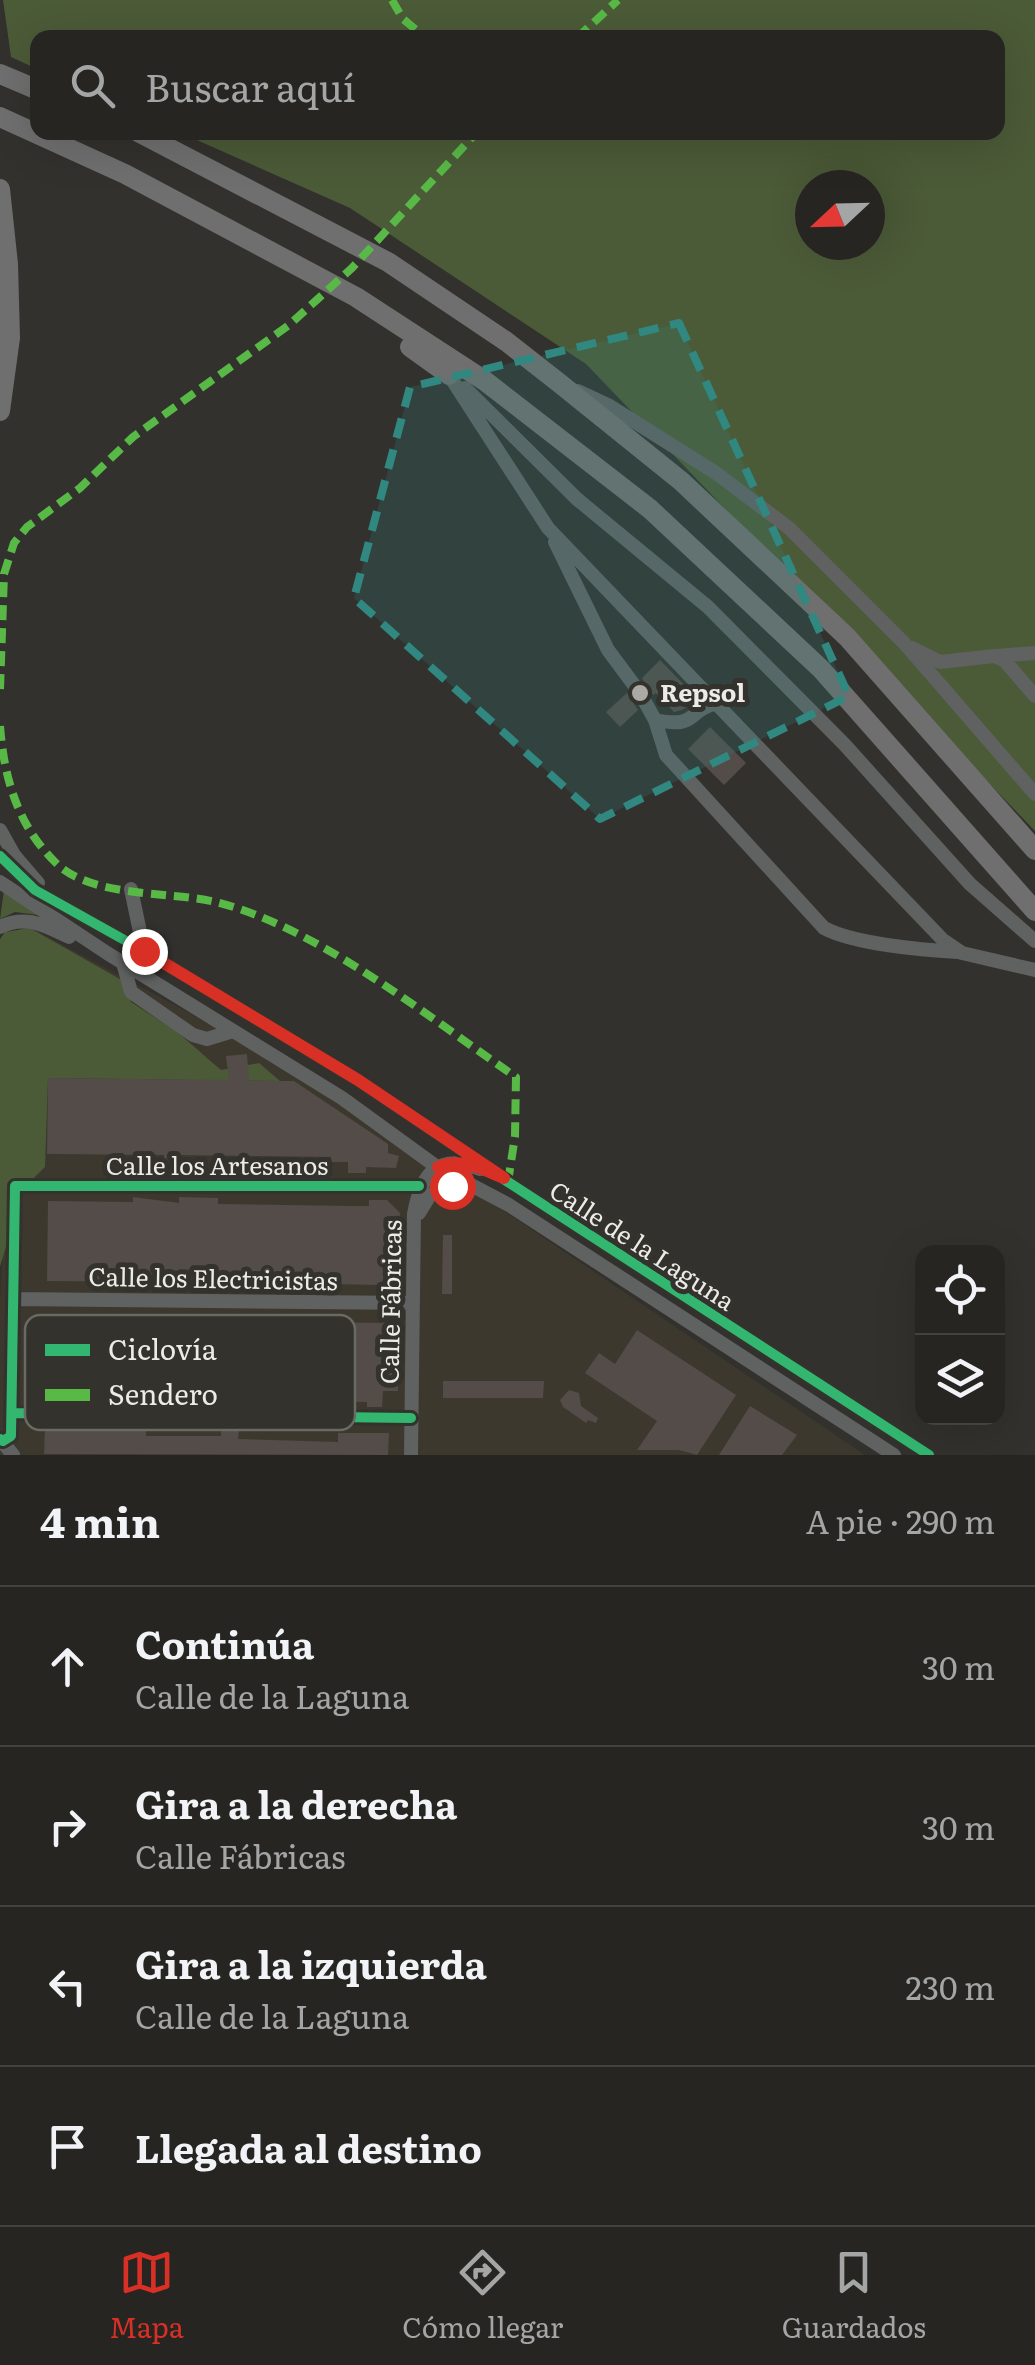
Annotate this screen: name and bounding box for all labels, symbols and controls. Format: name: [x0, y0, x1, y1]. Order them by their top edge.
search box: [30, 30, 1005, 140]
text: Buscar aquí: [145, 57, 355, 114]
icon: search: [65, 58, 120, 113]
north arrow: [795, 170, 885, 260]
place label: Repsol: [660, 673, 745, 710]
marker: Repsol: [629, 682, 651, 704]
route end: [122, 929, 168, 975]
street label: Calle los Artesanos: [106, 1146, 328, 1183]
route start: [430, 1164, 476, 1210]
street label: Calle de la Laguna: [543, 1171, 743, 1319]
street label: Calle Fábricas: [370, 1219, 409, 1384]
map controls: [915, 1245, 1005, 1425]
button: locate: [915, 1245, 1005, 1335]
street label: Calle los Electricistas: [88, 1257, 338, 1298]
legend: [25, 1315, 355, 1430]
text: Ciclovía: [108, 1327, 217, 1369]
button: layers: [915, 1335, 1005, 1425]
text: Sendero: [108, 1372, 218, 1414]
text: 4 min: [40, 1489, 160, 1551]
text: A pie · 290 m: [806, 1496, 995, 1544]
text: Continúa: [135, 1614, 314, 1671]
icon: ahead: [40, 1639, 95, 1694]
text: 30 m: [922, 1642, 995, 1690]
text: Calle de la Laguna: [135, 1671, 409, 1719]
text: Gira a la derecha: [135, 1774, 457, 1831]
icon: right: [40, 1799, 95, 1854]
text: 30 m: [922, 1802, 995, 1850]
text: Calle Fábricas: [135, 1831, 345, 1879]
text: Gira a la izquierda: [135, 1934, 487, 1991]
icon: left: [40, 1959, 95, 2014]
text: 230 m: [905, 1962, 995, 2010]
text: Calle de la Laguna: [135, 1991, 409, 2039]
text: Llegada al destino: [135, 2118, 482, 2175]
icon: arrive: [40, 2119, 95, 2174]
tab: Mapa: [109, 2245, 184, 2347]
tab: Cómo llegar: [402, 2245, 563, 2347]
tab: Guardados: [782, 2245, 926, 2347]

